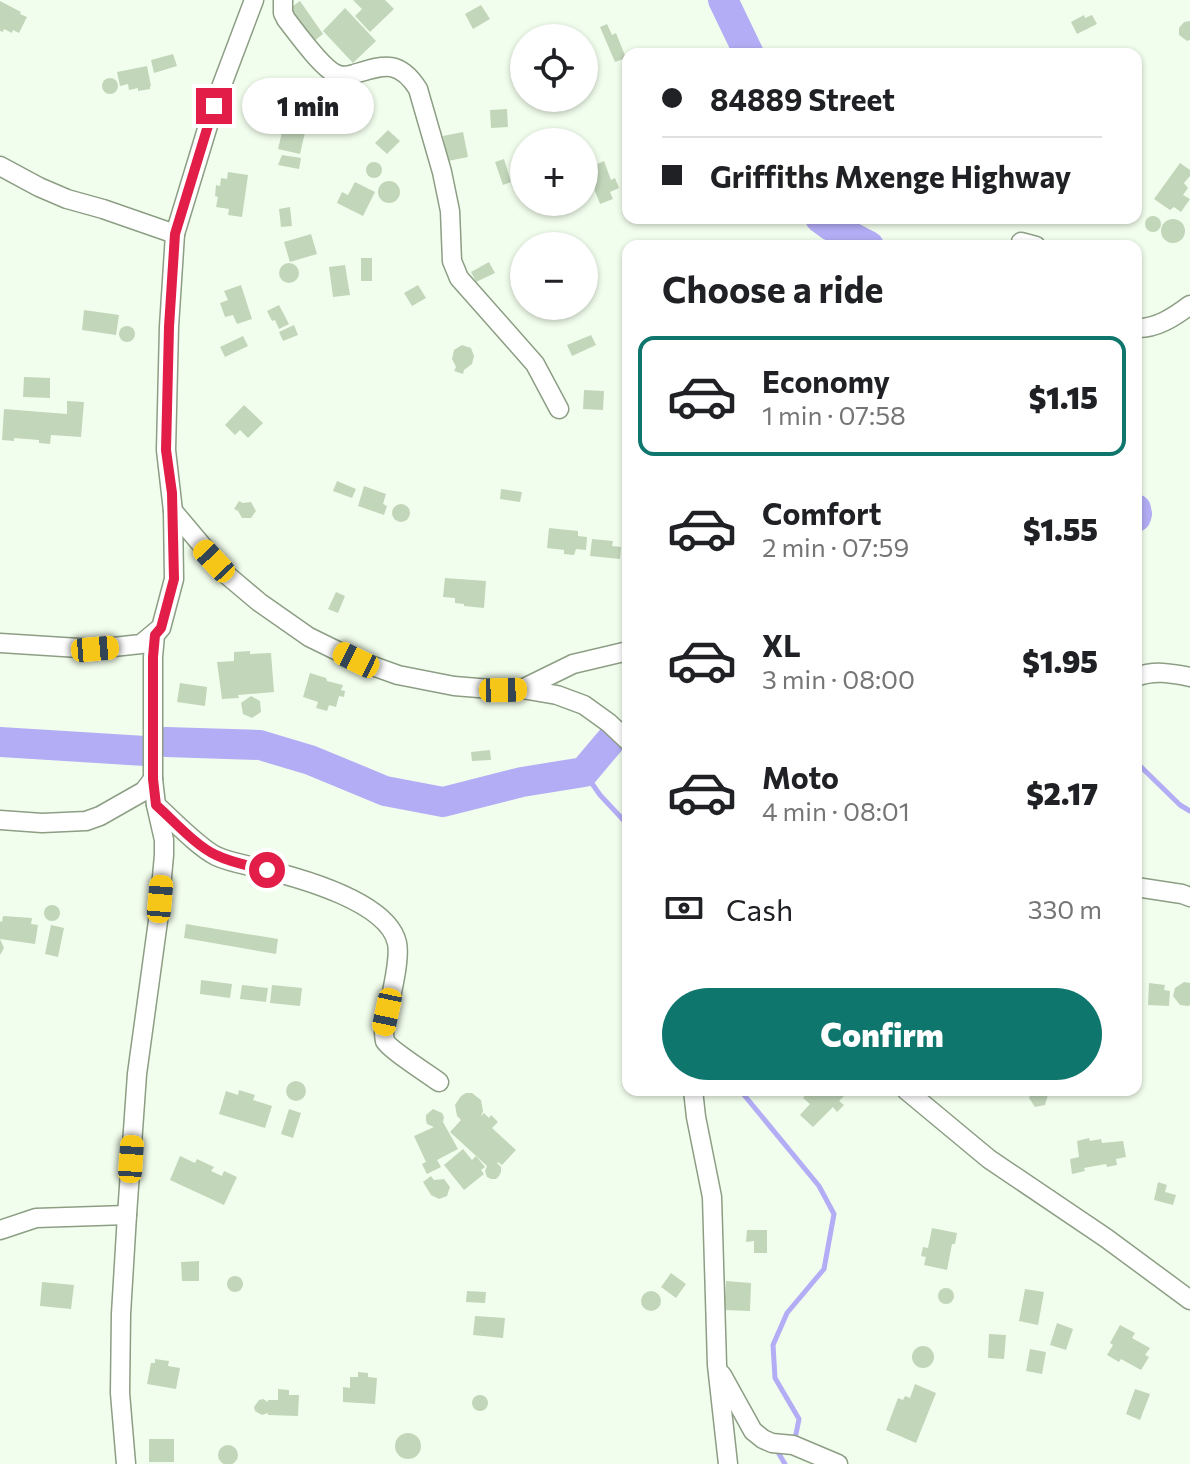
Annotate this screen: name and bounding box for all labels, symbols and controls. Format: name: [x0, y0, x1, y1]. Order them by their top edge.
map controls: [510, 24, 598, 320]
button: locate: [510, 24, 598, 112]
callout: 1 min: [242, 78, 374, 134]
text: 84889 Street: [710, 80, 895, 117]
route end: [196, 88, 232, 124]
text: 1 min: [277, 90, 339, 121]
button: +: [510, 128, 598, 216]
text: Griffiths Mxenge Highway: [710, 157, 1071, 194]
button: −: [510, 232, 598, 320]
text: Choose a ride: [662, 266, 883, 310]
icon: car: [666, 360, 738, 432]
text: Economy: [762, 362, 890, 399]
text: $1.15: [1029, 378, 1098, 415]
text: 1 min · 07:58: [762, 399, 906, 430]
icon: car: [666, 492, 738, 564]
text: Comfort: [762, 494, 881, 531]
text: $1.55: [1023, 510, 1098, 547]
text: 2 min · 07:59: [762, 531, 909, 562]
car: [189, 535, 239, 587]
icon: car: [666, 624, 738, 696]
text: XL: [762, 626, 801, 663]
car: [70, 635, 120, 663]
car: [329, 639, 383, 681]
text: $1.95: [1022, 642, 1098, 679]
text: 3 min · 08:00: [762, 663, 915, 694]
car: [479, 678, 527, 702]
icon: car: [666, 756, 738, 828]
text: Moto: [762, 758, 839, 795]
text: $2.17: [1026, 774, 1098, 811]
text: 4 min · 08:01: [762, 795, 910, 826]
route start: [249, 852, 285, 888]
car: [146, 874, 174, 924]
icon: cash: [662, 886, 706, 930]
text: Cash: [726, 890, 793, 927]
text: 330 m: [1028, 893, 1102, 924]
car: [370, 986, 404, 1038]
button: Confirm: [662, 988, 1102, 1080]
car: [117, 1134, 145, 1184]

